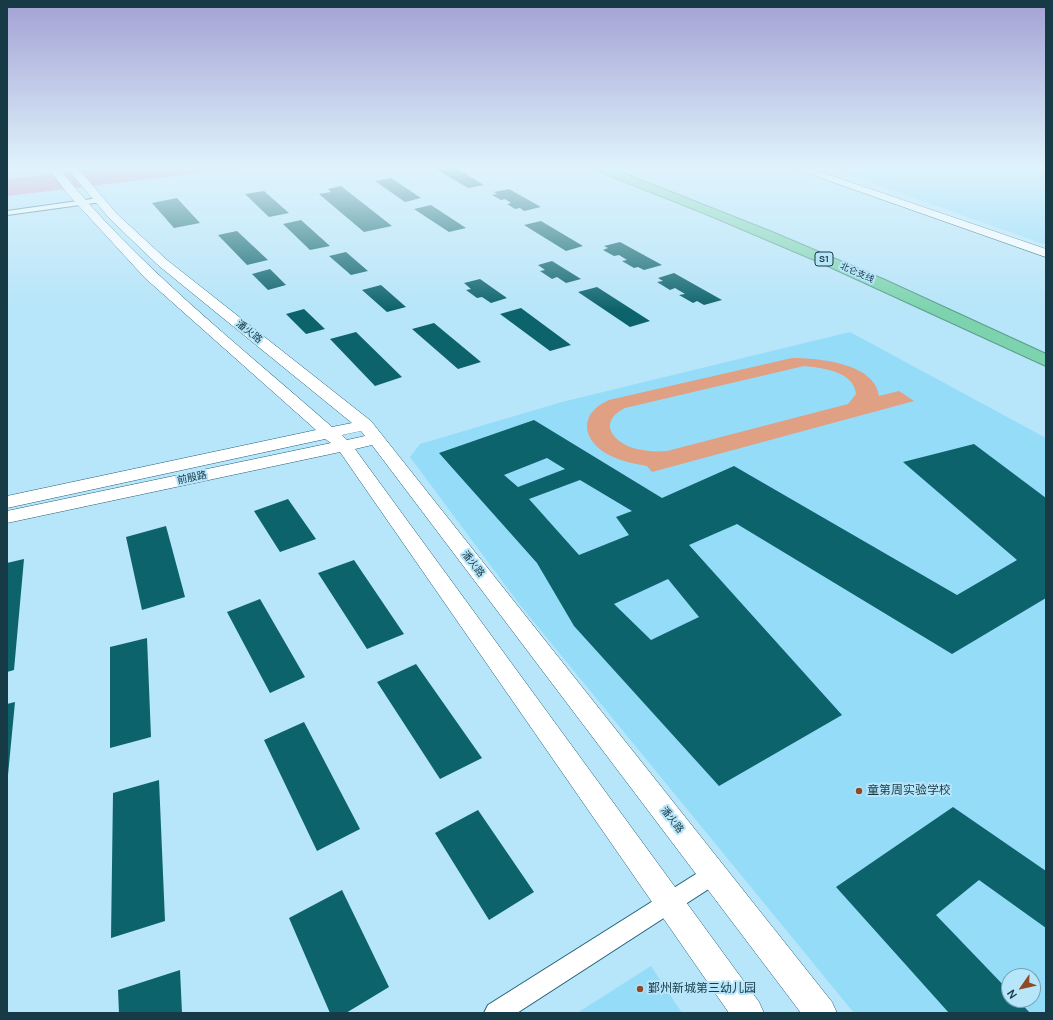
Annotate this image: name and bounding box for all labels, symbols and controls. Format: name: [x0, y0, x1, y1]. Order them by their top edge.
road number: S1: [815, 252, 833, 266]
street label: 北仑支线: [838, 261, 876, 285]
street label: 潘火路: [234, 318, 264, 346]
street label: 前殷路: [176, 469, 208, 487]
street label: 潘火路: [459, 548, 487, 580]
place label: 童第周实验学校: [867, 784, 951, 798]
marker: 童第周实验学校: [854, 786, 864, 796]
street label: 潘火路: [658, 804, 686, 836]
north arrow: [1001, 968, 1041, 1008]
place label: 鄞州新城第三幼儿园: [648, 982, 756, 996]
marker: 鄞州新城第三幼儿园: [635, 984, 645, 994]
text: N: [1003, 987, 1020, 1002]

